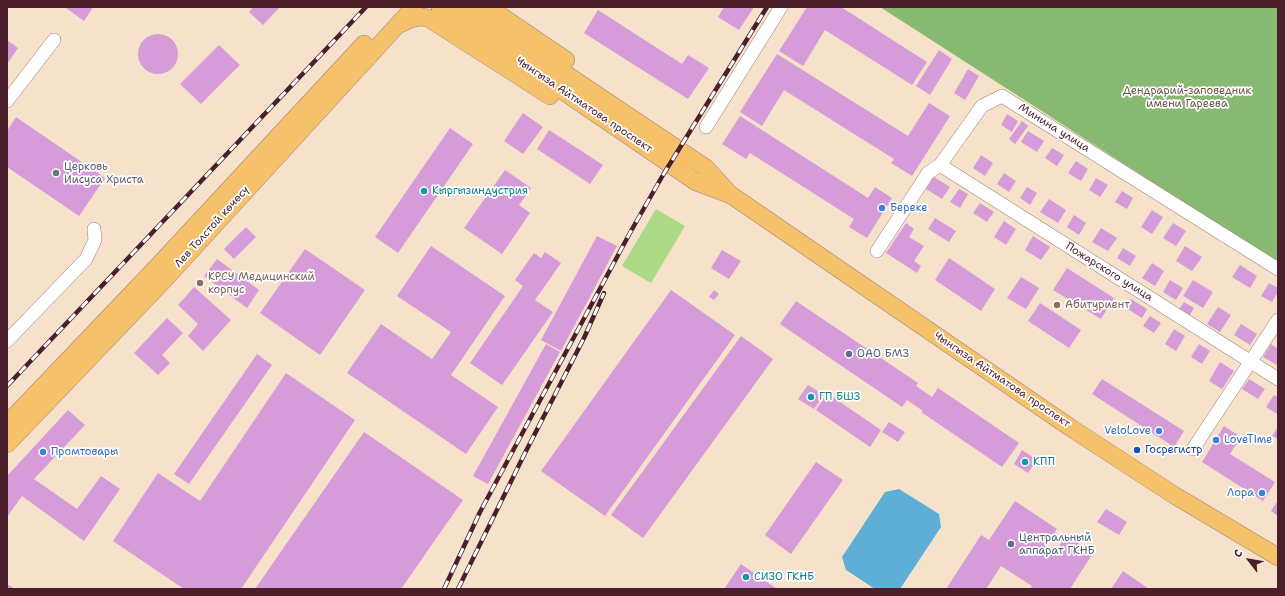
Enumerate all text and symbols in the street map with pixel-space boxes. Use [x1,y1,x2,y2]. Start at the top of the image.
street label: Чынгыза Айтматова проспект [513,54,655,156]
park label: Дендрарий-заповедник имени Гареева [1123,84,1251,110]
street label: Минина улица [1016,101,1092,155]
place label: Церковь Иисуса Христа [64,160,144,186]
marker: Церковь Иисуса Христа [51,168,61,178]
street label: Лев Толстой көчөсү [172,184,252,270]
place label: Кыргызиндустрия [432,184,528,198]
marker: Кыргызиндустрия [419,186,429,196]
place label: Береке [890,201,928,215]
marker: Береке [877,203,887,213]
street label: Пожарского улица [1063,240,1155,304]
place label: КРСУ Медицинский корпус [208,270,315,296]
marker: КРСУ Медицинский корпус [195,278,205,288]
place label: Абитуриент [1065,298,1130,312]
marker: Абитуриент [1052,300,1062,310]
street label: Чынгыза Айтматова проспект [931,329,1073,431]
place label: ОАО БМЗ [857,347,909,361]
marker: ОАО БМЗ [844,349,854,359]
place label: ГП БШЗ [819,390,860,404]
marker: ГП БШЗ [806,392,816,402]
place label: VeloLove [1104,424,1151,438]
marker: VeloLove [1154,426,1164,436]
place label: LoveTime [1224,433,1272,447]
marker: LoveTime [1211,435,1221,445]
place label: Госрегистр [1145,443,1202,457]
place label: Промтовары [51,445,118,459]
marker: Госрегистр [1132,445,1142,455]
marker: Промтовары [38,447,48,457]
place label: КПП [1033,455,1055,469]
marker: КПП [1020,457,1030,467]
place label: Лора [1227,486,1254,500]
marker: Лора [1257,488,1267,498]
place label: Центральный аппарат ГКНБ [1019,531,1095,557]
marker: Центральный аппарат ГКНБ [1006,539,1016,549]
north arrow [1229,540,1269,580]
text: С [1230,547,1246,560]
place label: СИЗО ГКНБ [754,570,814,584]
marker: СИЗО ГКНБ [741,572,751,582]

